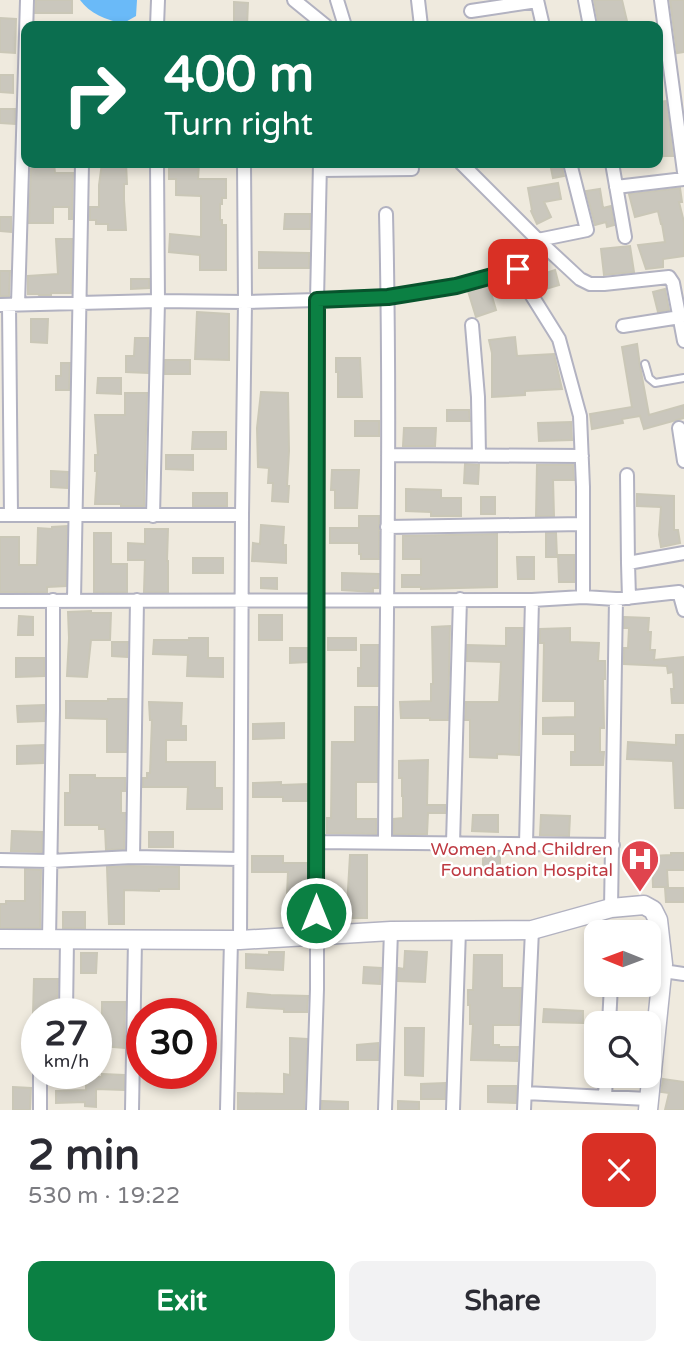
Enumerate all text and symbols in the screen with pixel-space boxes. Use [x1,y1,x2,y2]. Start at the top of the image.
text: 400 m [164,46,314,105]
icon: right [49,49,140,140]
text: Turn right [164,106,313,144]
pin [488,239,548,299]
icon: arrive [499,250,537,288]
place label: Women And Children Foundation Hospital [430,838,613,881]
hospital icon: Women And Children Foundation Hospital [619,838,661,893]
position arrow [279,876,353,950]
north arrow [584,920,662,998]
map controls [584,920,661,1088]
speed limit sign: 30 [126,998,217,1089]
button: search [584,1011,661,1088]
text: 27 [45,1013,88,1055]
text: km/h [44,1050,89,1072]
text: 2 min [28,1130,140,1181]
button: close [582,1133,656,1207]
text: 530 m · 19:22 [28,1182,180,1210]
button: Exit [28,1261,335,1341]
button: Share [349,1261,656,1341]

